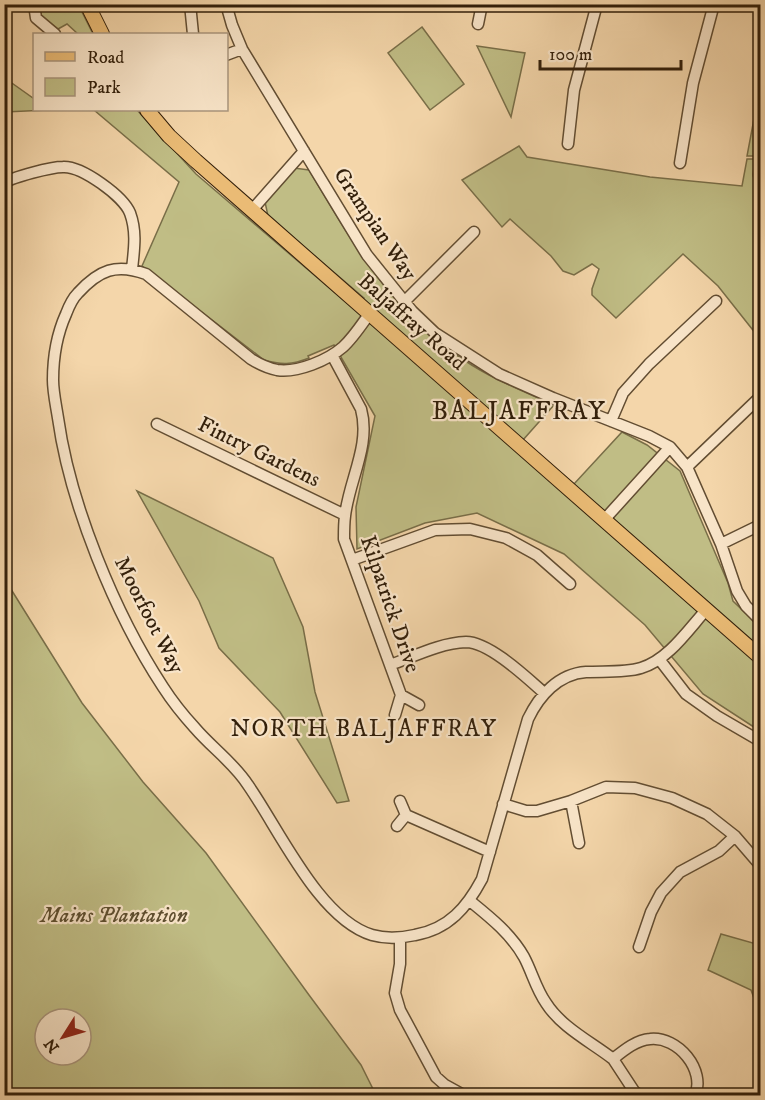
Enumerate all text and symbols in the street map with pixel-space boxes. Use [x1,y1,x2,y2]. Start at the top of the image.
legend [33,33,228,111]
scale bar [540,33,681,71]
text: 100 m [549,44,592,66]
text: Road [87,47,124,69]
text: Park [87,77,121,99]
street label: Grampian Way [327,162,423,286]
street label: Baljaffray Road [352,268,472,376]
district label: BALJAFFRAY [432,395,606,428]
street label: Fintry Gardens [193,411,325,493]
street label: Kilpatrick Drive [354,532,426,676]
street label: Moorfoot Way [108,552,190,679]
district label: NORTH BALJAFFRAY [231,714,497,744]
park label: Mains Plantation [38,902,188,929]
north arrow [33,1007,93,1067]
text: N [40,1034,64,1057]

